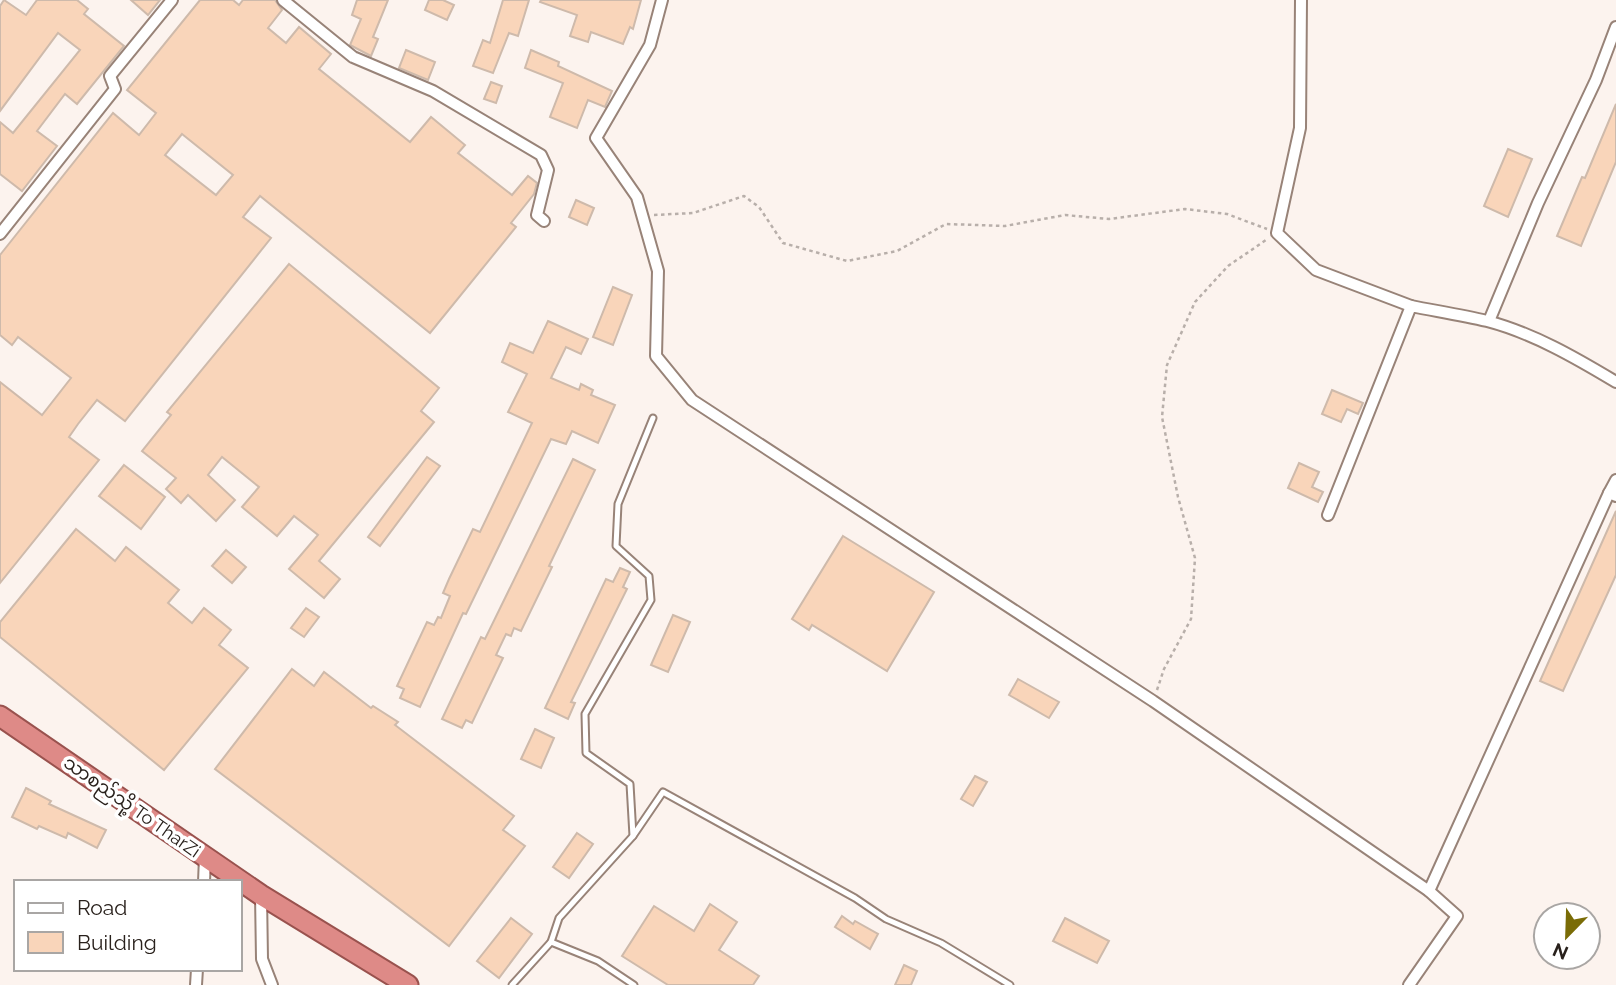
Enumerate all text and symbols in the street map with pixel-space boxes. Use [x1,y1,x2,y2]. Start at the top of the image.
street label: သာစည်သို့ To TharZi [57,749,206,866]
legend [14,880,242,971]
text: Road [77,895,127,920]
north arrow [1532,901,1602,971]
text: Building [77,930,157,955]
text: N [1549,939,1571,965]

